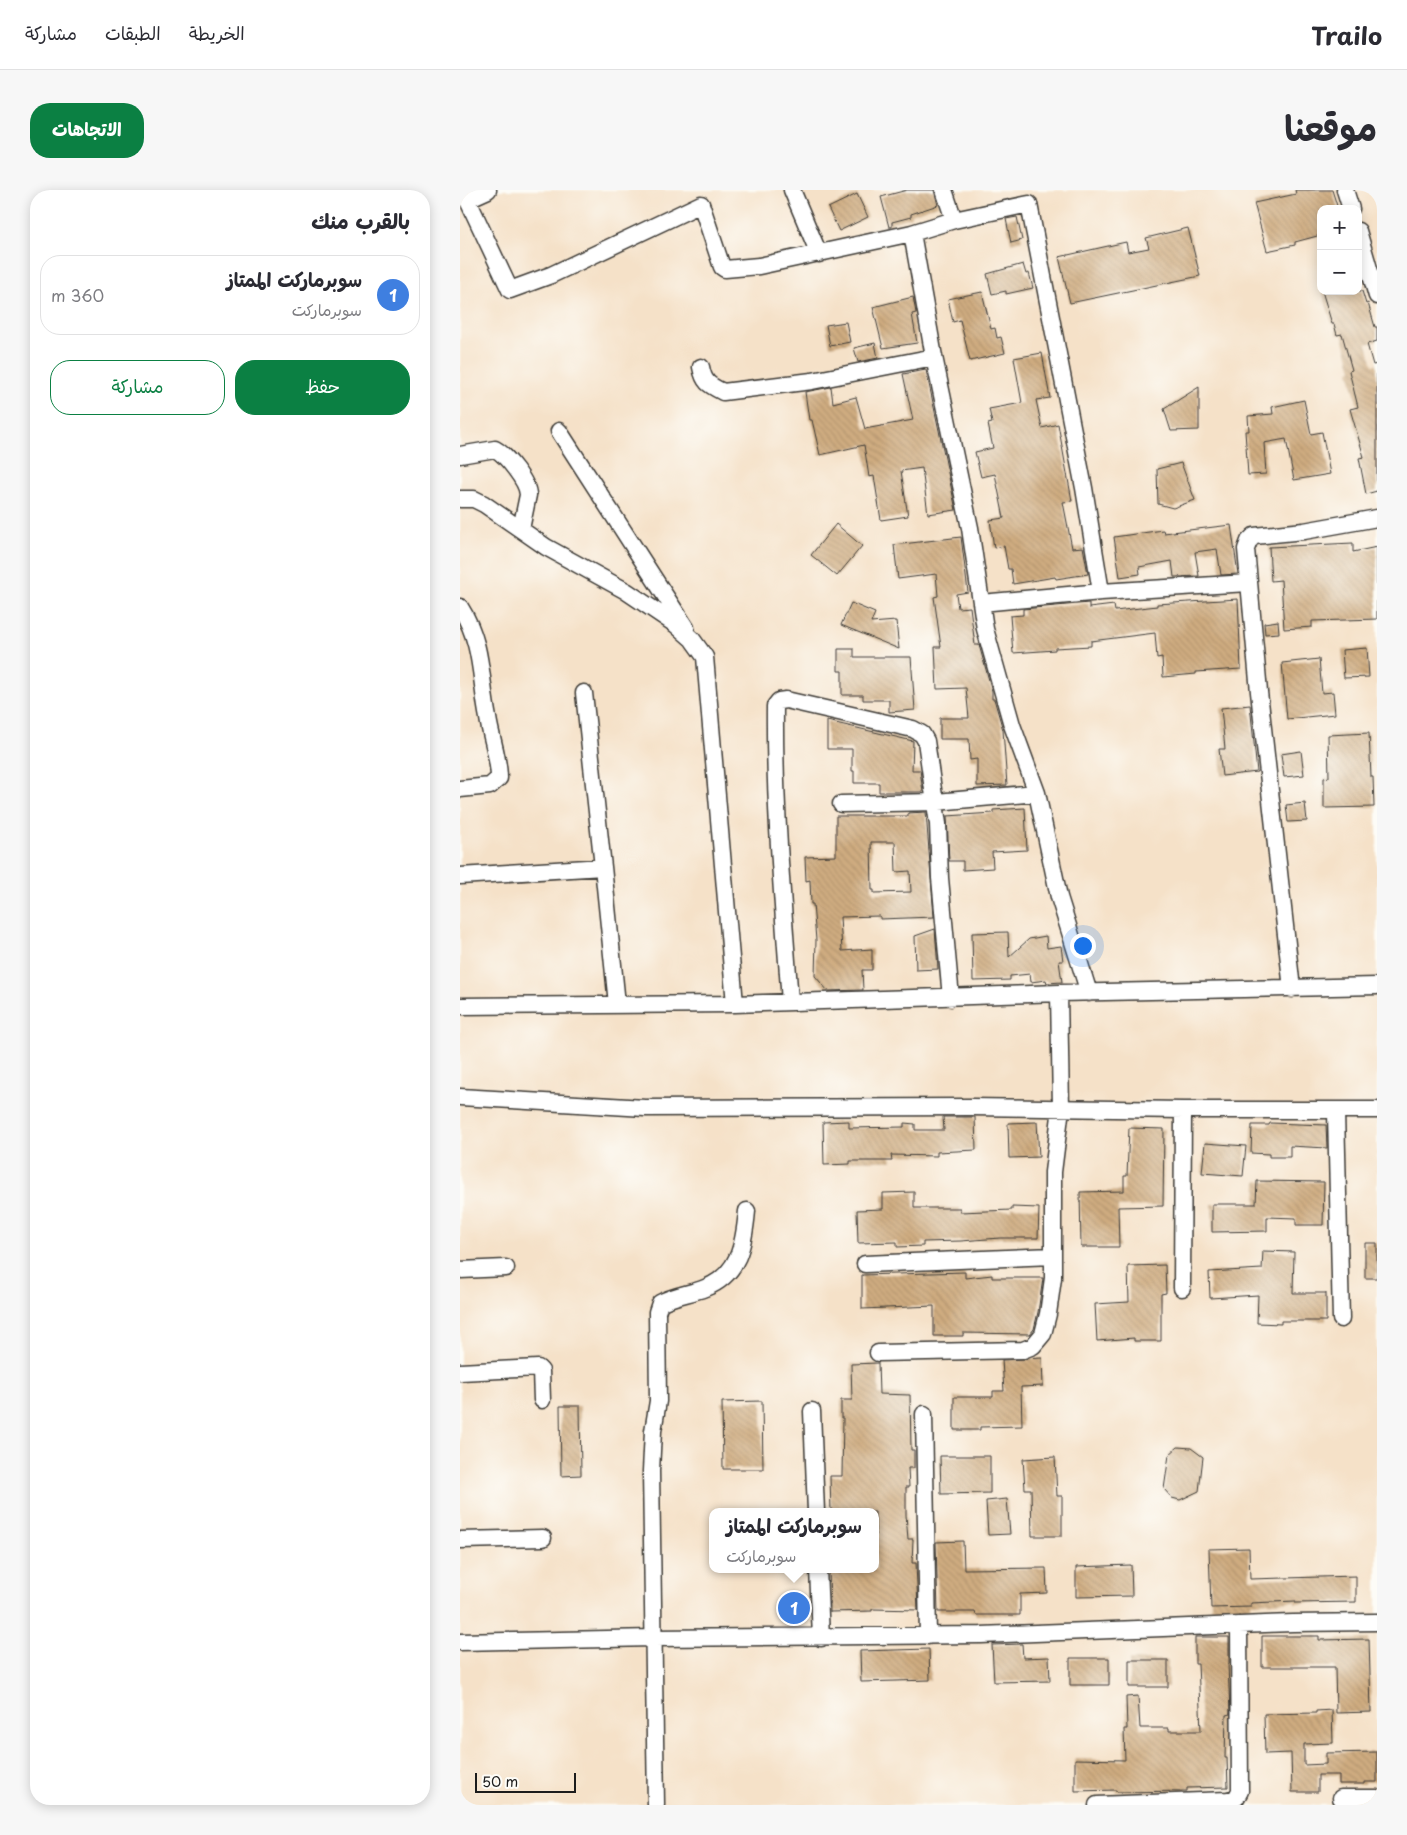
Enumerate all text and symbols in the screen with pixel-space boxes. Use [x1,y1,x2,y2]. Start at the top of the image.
text: Trailo [1311,17,1382,53]
text: مشاركة [25,19,77,46]
text: الطبقات [105,19,161,46]
text: الخريطة [189,19,245,46]
text: موقعنا [1284,100,1377,153]
button: الاتجاهات [30,103,144,158]
text: بالقرب منك [311,204,410,236]
map controls [1317,205,1362,295]
button: + [1317,205,1362,250]
button: − [1317,250,1362,295]
text: سوبرماركت الممتاز [226,265,362,293]
text: 360 m [51,283,104,307]
text: 1 [389,283,397,307]
text: سوبرماركت [292,297,362,321]
button: مشاركة [50,360,225,415]
button: حفظ [235,360,410,415]
your location [1070,933,1096,959]
popup [709,1508,879,1573]
text: سوبرماركت الممتاز [726,1511,862,1539]
text: سوبرماركت [726,1543,796,1567]
pin: 1 [778,1589,810,1627]
scale bar [475,1770,576,1793]
text: 50 m [482,1771,518,1792]

